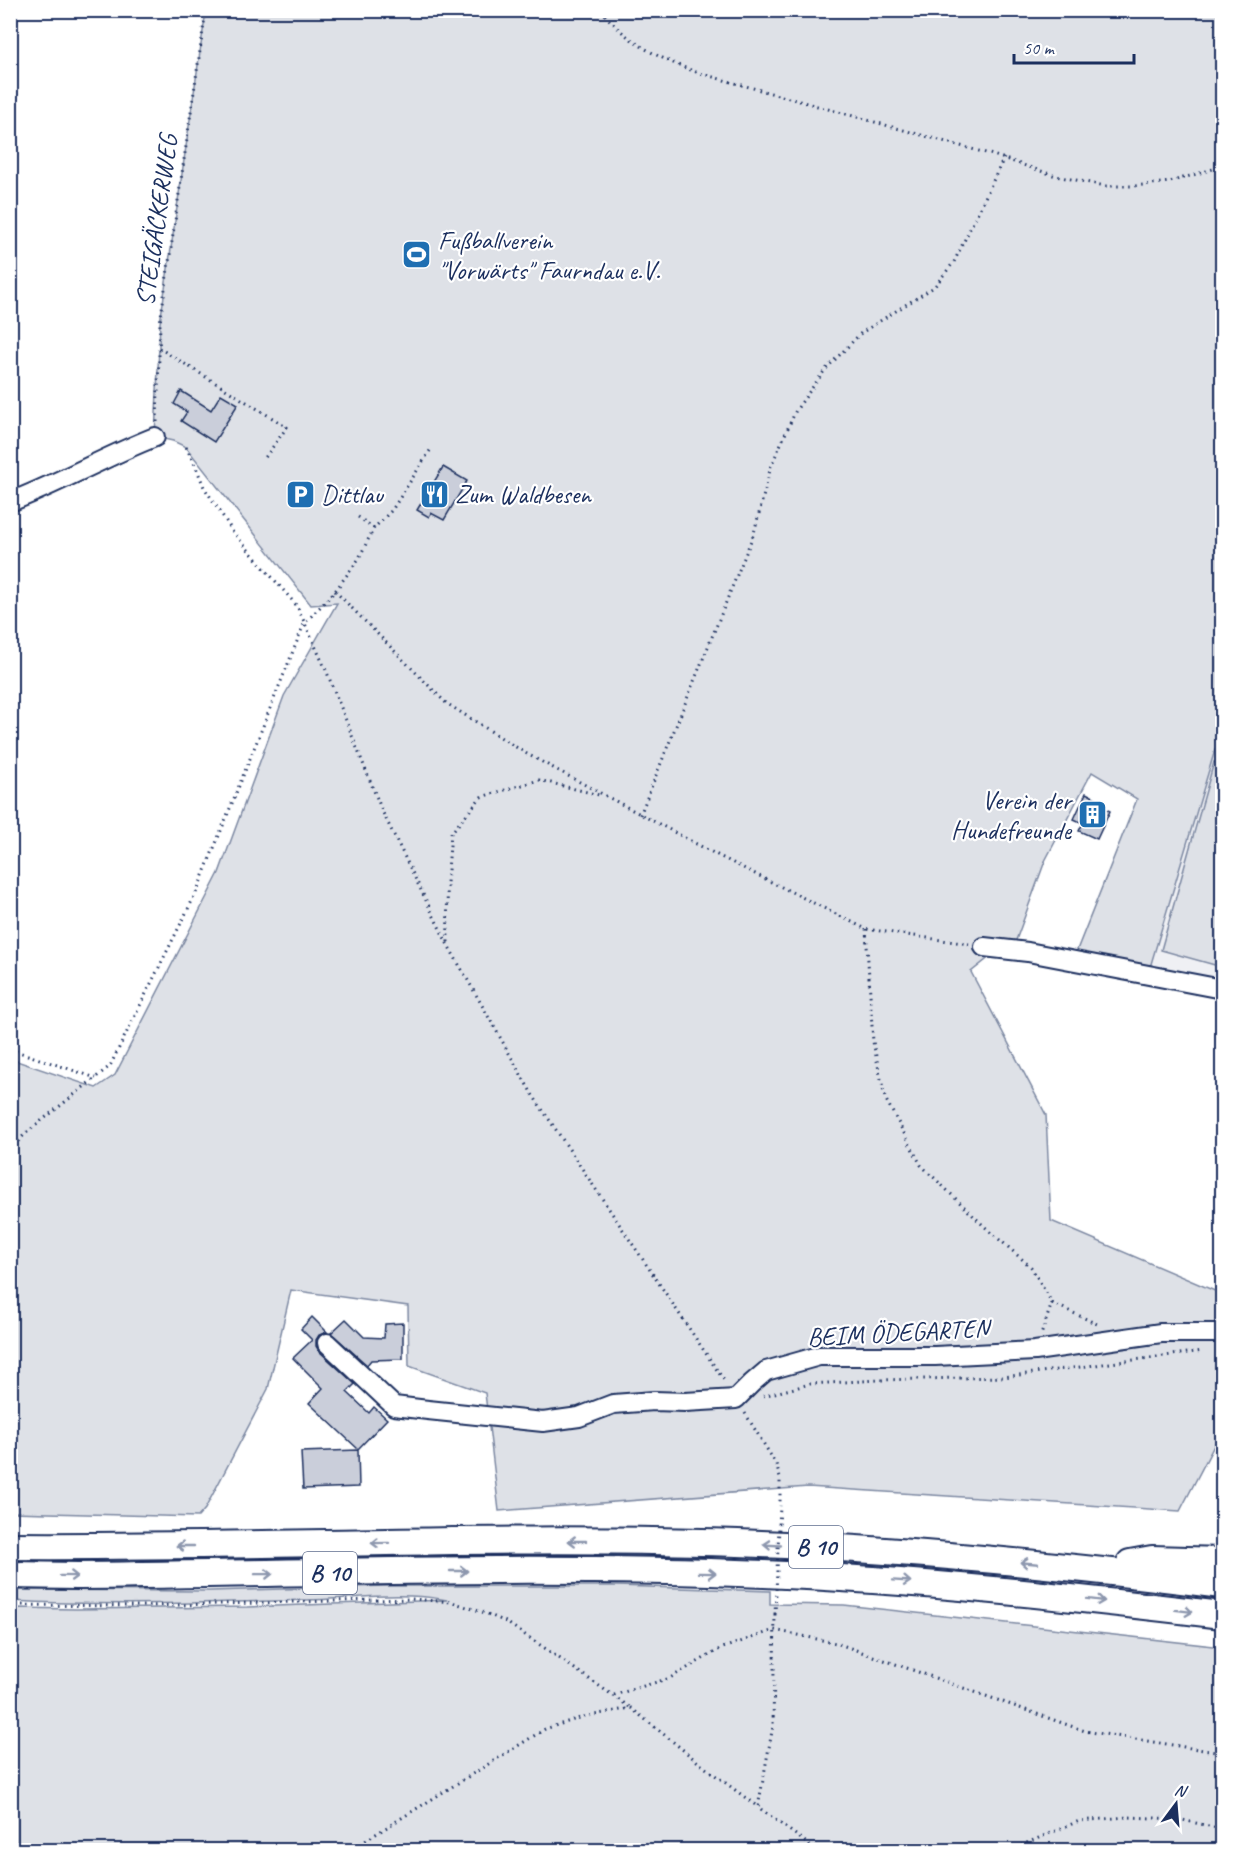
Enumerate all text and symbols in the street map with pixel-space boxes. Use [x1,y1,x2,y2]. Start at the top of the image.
scale bar [1014,27,1134,65]
text: 50 m [1023,37,1056,59]
street label: STEIGÄCKERWEG [128,129,185,308]
place label: Fußballverein "Vorwärts" Faurndau e.V. [438,224,661,287]
sports icon: Fußballverein "Vorwärts" Faurndau e.V. [401,239,433,271]
parking icon: Dittlau [284,478,316,510]
place label: Dittlau [321,478,384,511]
restaurant icon: Zum Waldbesen [418,478,450,510]
place label: Zum Waldbesen [455,478,592,511]
place label: Verein der Hundefreunde [951,784,1074,847]
building icon: Verein der Hundefreunde [1076,799,1108,831]
street label: BEIM ÖDEGARTEN [806,1311,994,1354]
road number: B 10 [789,1526,843,1568]
one-way arrow [567,1535,587,1547]
one-way arrow [371,1537,391,1549]
one-way arrow [762,1539,782,1550]
one-way arrow [176,1540,196,1551]
road number: B 10 [303,1552,357,1594]
one-way arrow [1020,1557,1040,1568]
one-way arrow [448,1565,468,1577]
one-way arrow [697,1567,717,1578]
one-way arrow [253,1568,273,1579]
one-way arrow [58,1570,78,1582]
one-way arrow [891,1576,911,1587]
one-way arrow [1086,1595,1105,1606]
one-way arrow [1174,1605,1194,1616]
north arrow [1146,1774,1206,1834]
text: N [1172,1780,1190,1802]

